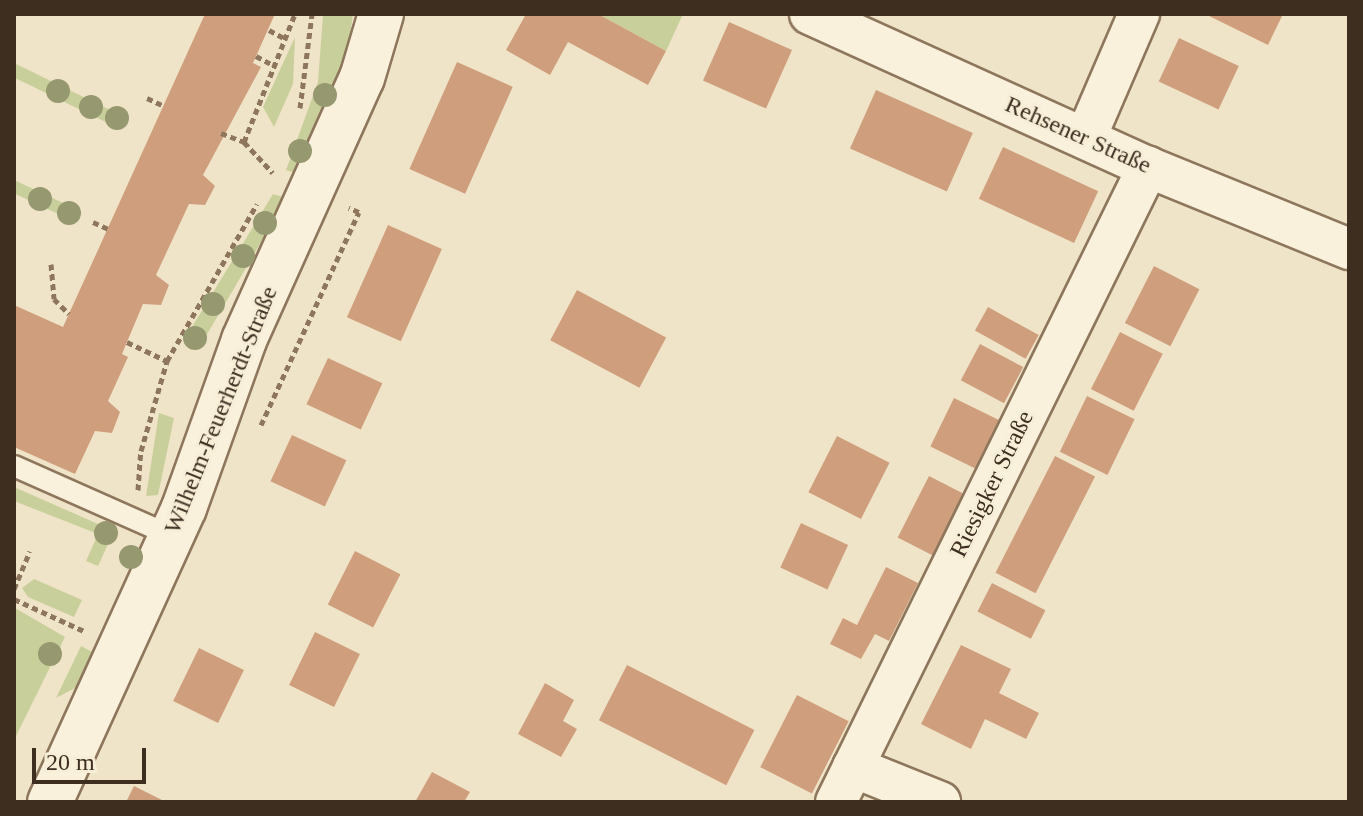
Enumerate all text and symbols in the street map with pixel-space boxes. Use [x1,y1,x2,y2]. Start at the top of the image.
street label: Rehsener Straße [1001,90,1155,180]
street label: Wilhelm-Feuerherdt-Straße [158,282,284,538]
street label: Riesigker Straße [944,406,1040,562]
scale bar [36,732,150,782]
text: 20 m [46,749,95,775]

